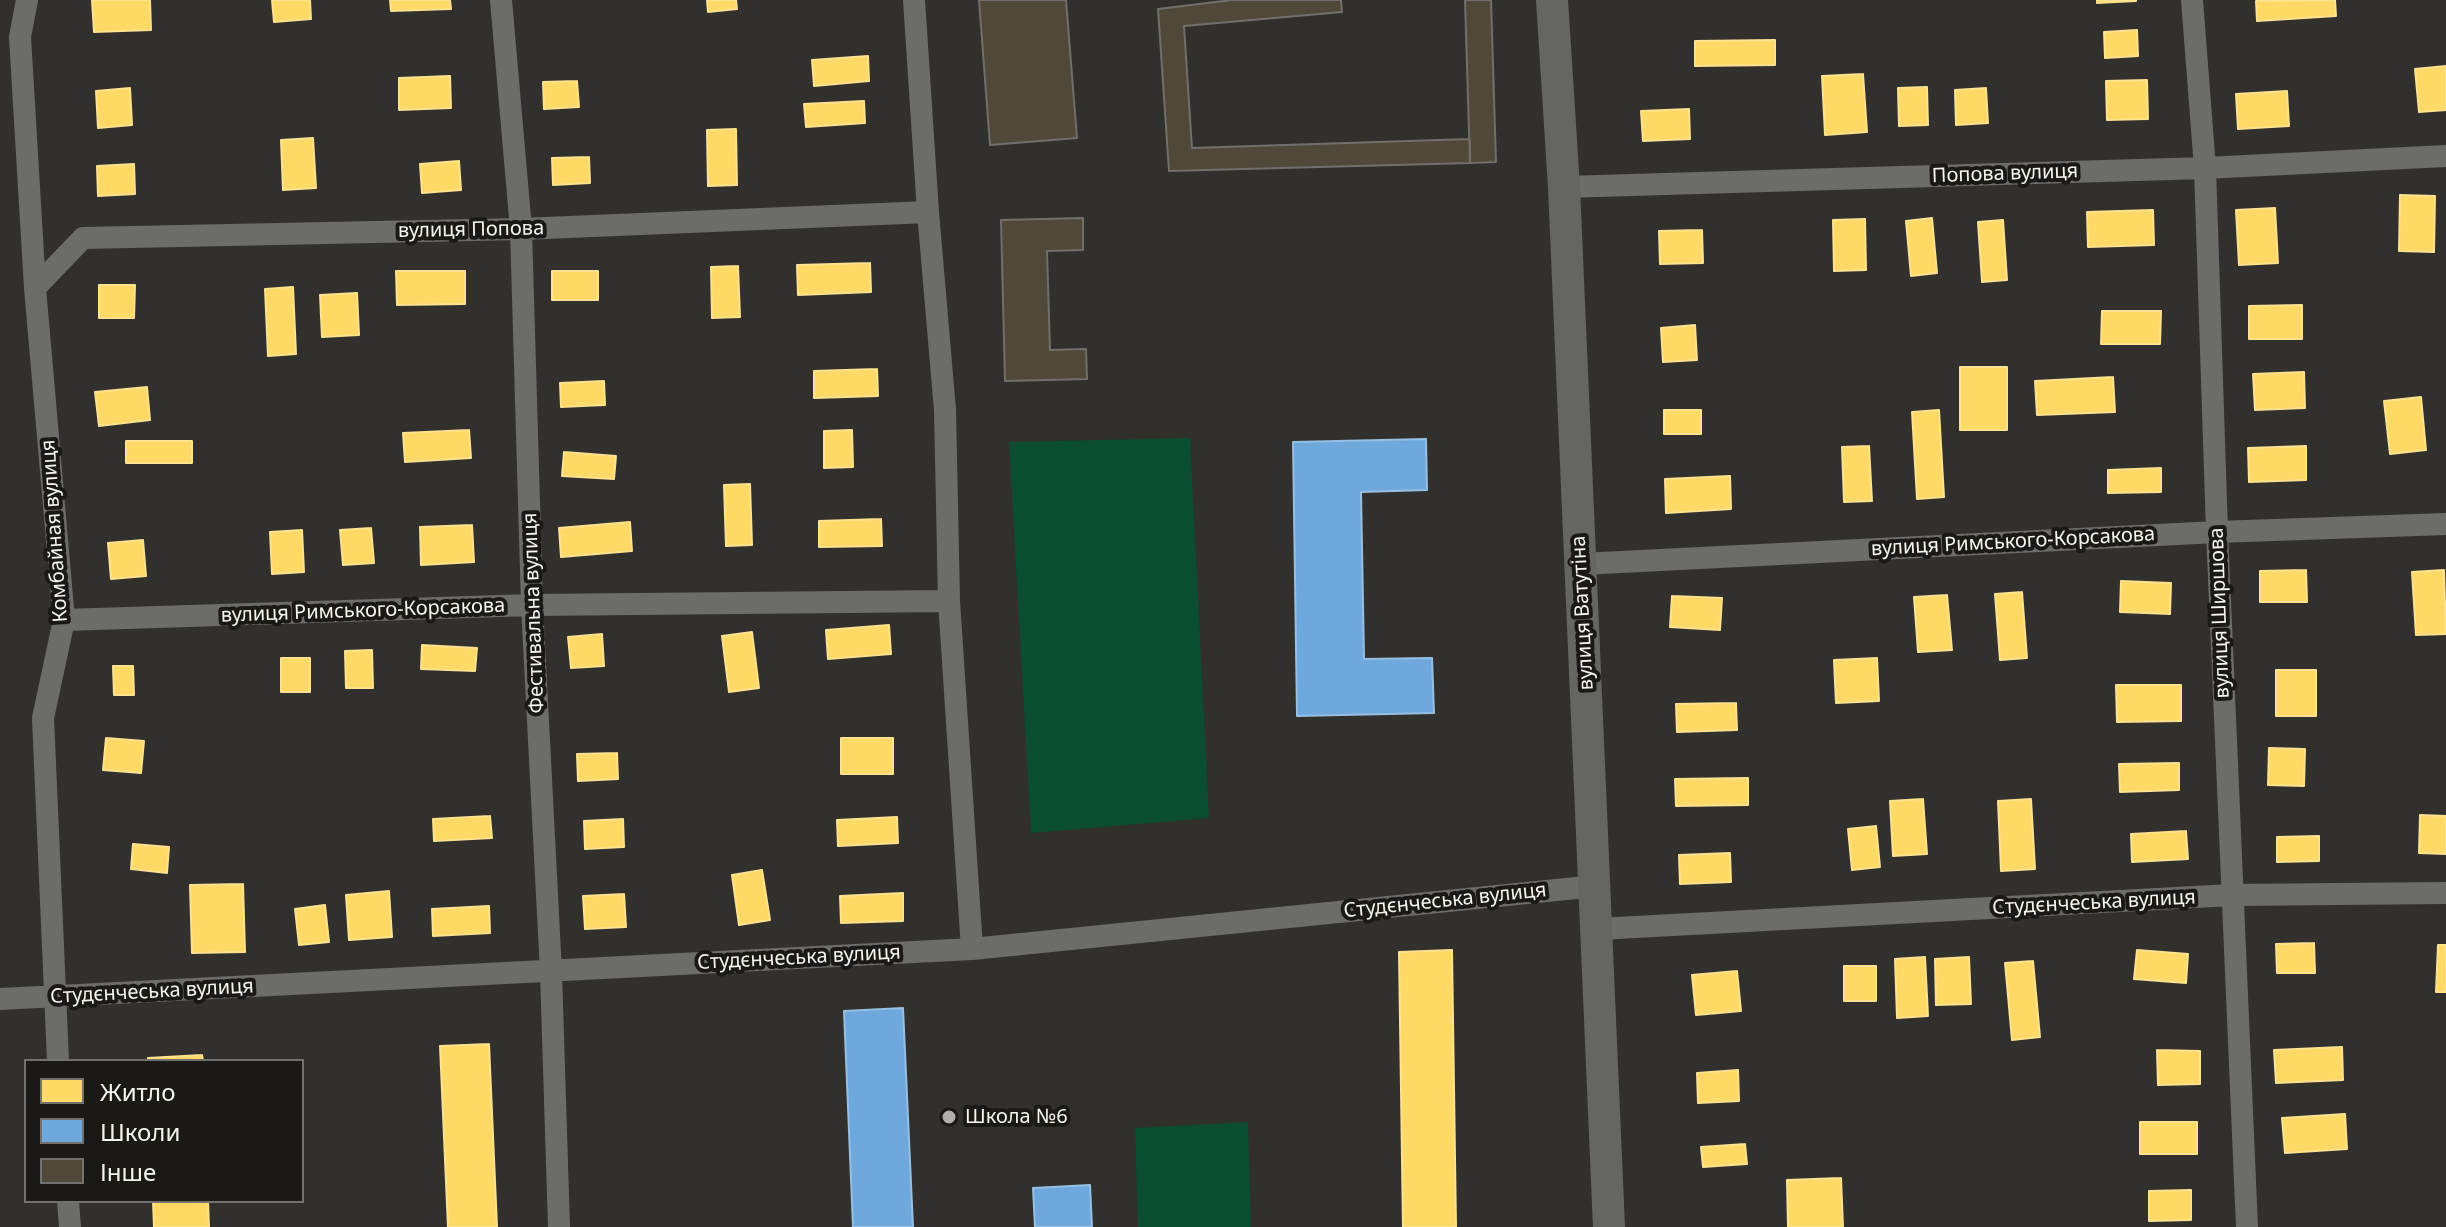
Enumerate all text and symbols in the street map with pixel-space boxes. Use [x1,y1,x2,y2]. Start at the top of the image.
street label: Попова вулиця [1931,159,2079,189]
street label: вулиця Попова [398,217,544,243]
street label: Комбайная вулиця [37,439,73,623]
street label: Фестивальна вулиця [519,512,549,714]
street label: вулиця Римського-Корсакова [1870,523,2156,561]
street label: вулиця Ширшова [2205,527,2235,699]
street label: вулиця Ватутіна [1567,535,1599,691]
street label: вулиця Римського-Корсакова [220,594,506,628]
street label: Студєнчеська вулиця [1342,878,1548,924]
street label: Студєнчеська вулиця [1992,886,2196,920]
street label: Студєнчеська вулиця [697,941,901,975]
street label: Студєнчеська вулиця [50,975,254,1009]
legend [24,1059,304,1203]
text: Житло [100,1075,175,1108]
place label: Школа №6 [965,1105,1068,1129]
marker: Школа №6 [940,1108,958,1126]
text: Школи [100,1115,180,1148]
text: Інше [100,1155,156,1188]

